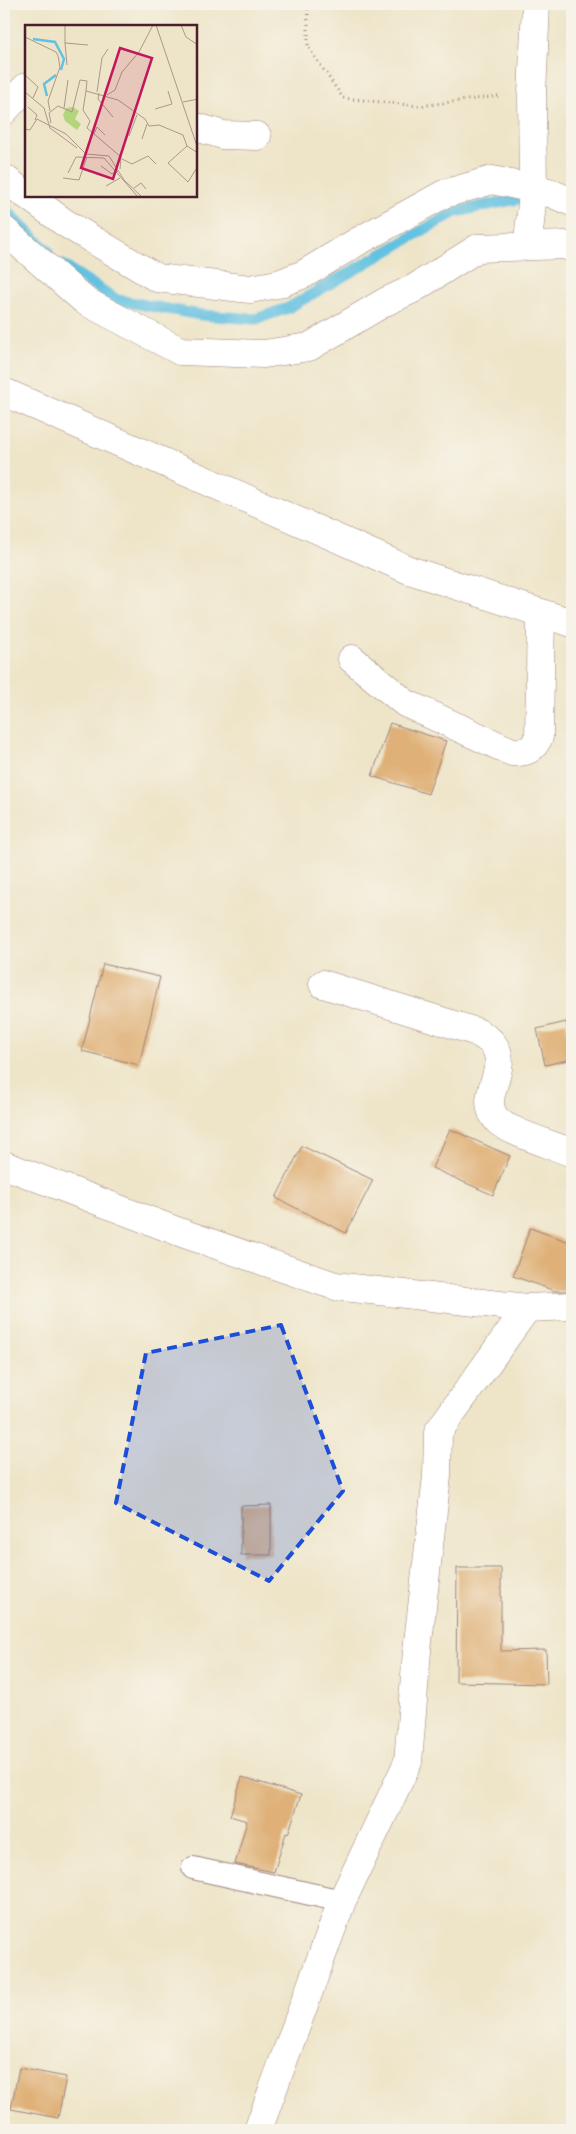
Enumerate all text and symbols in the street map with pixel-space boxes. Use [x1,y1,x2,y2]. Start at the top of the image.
inset map [25,25,198,198]

